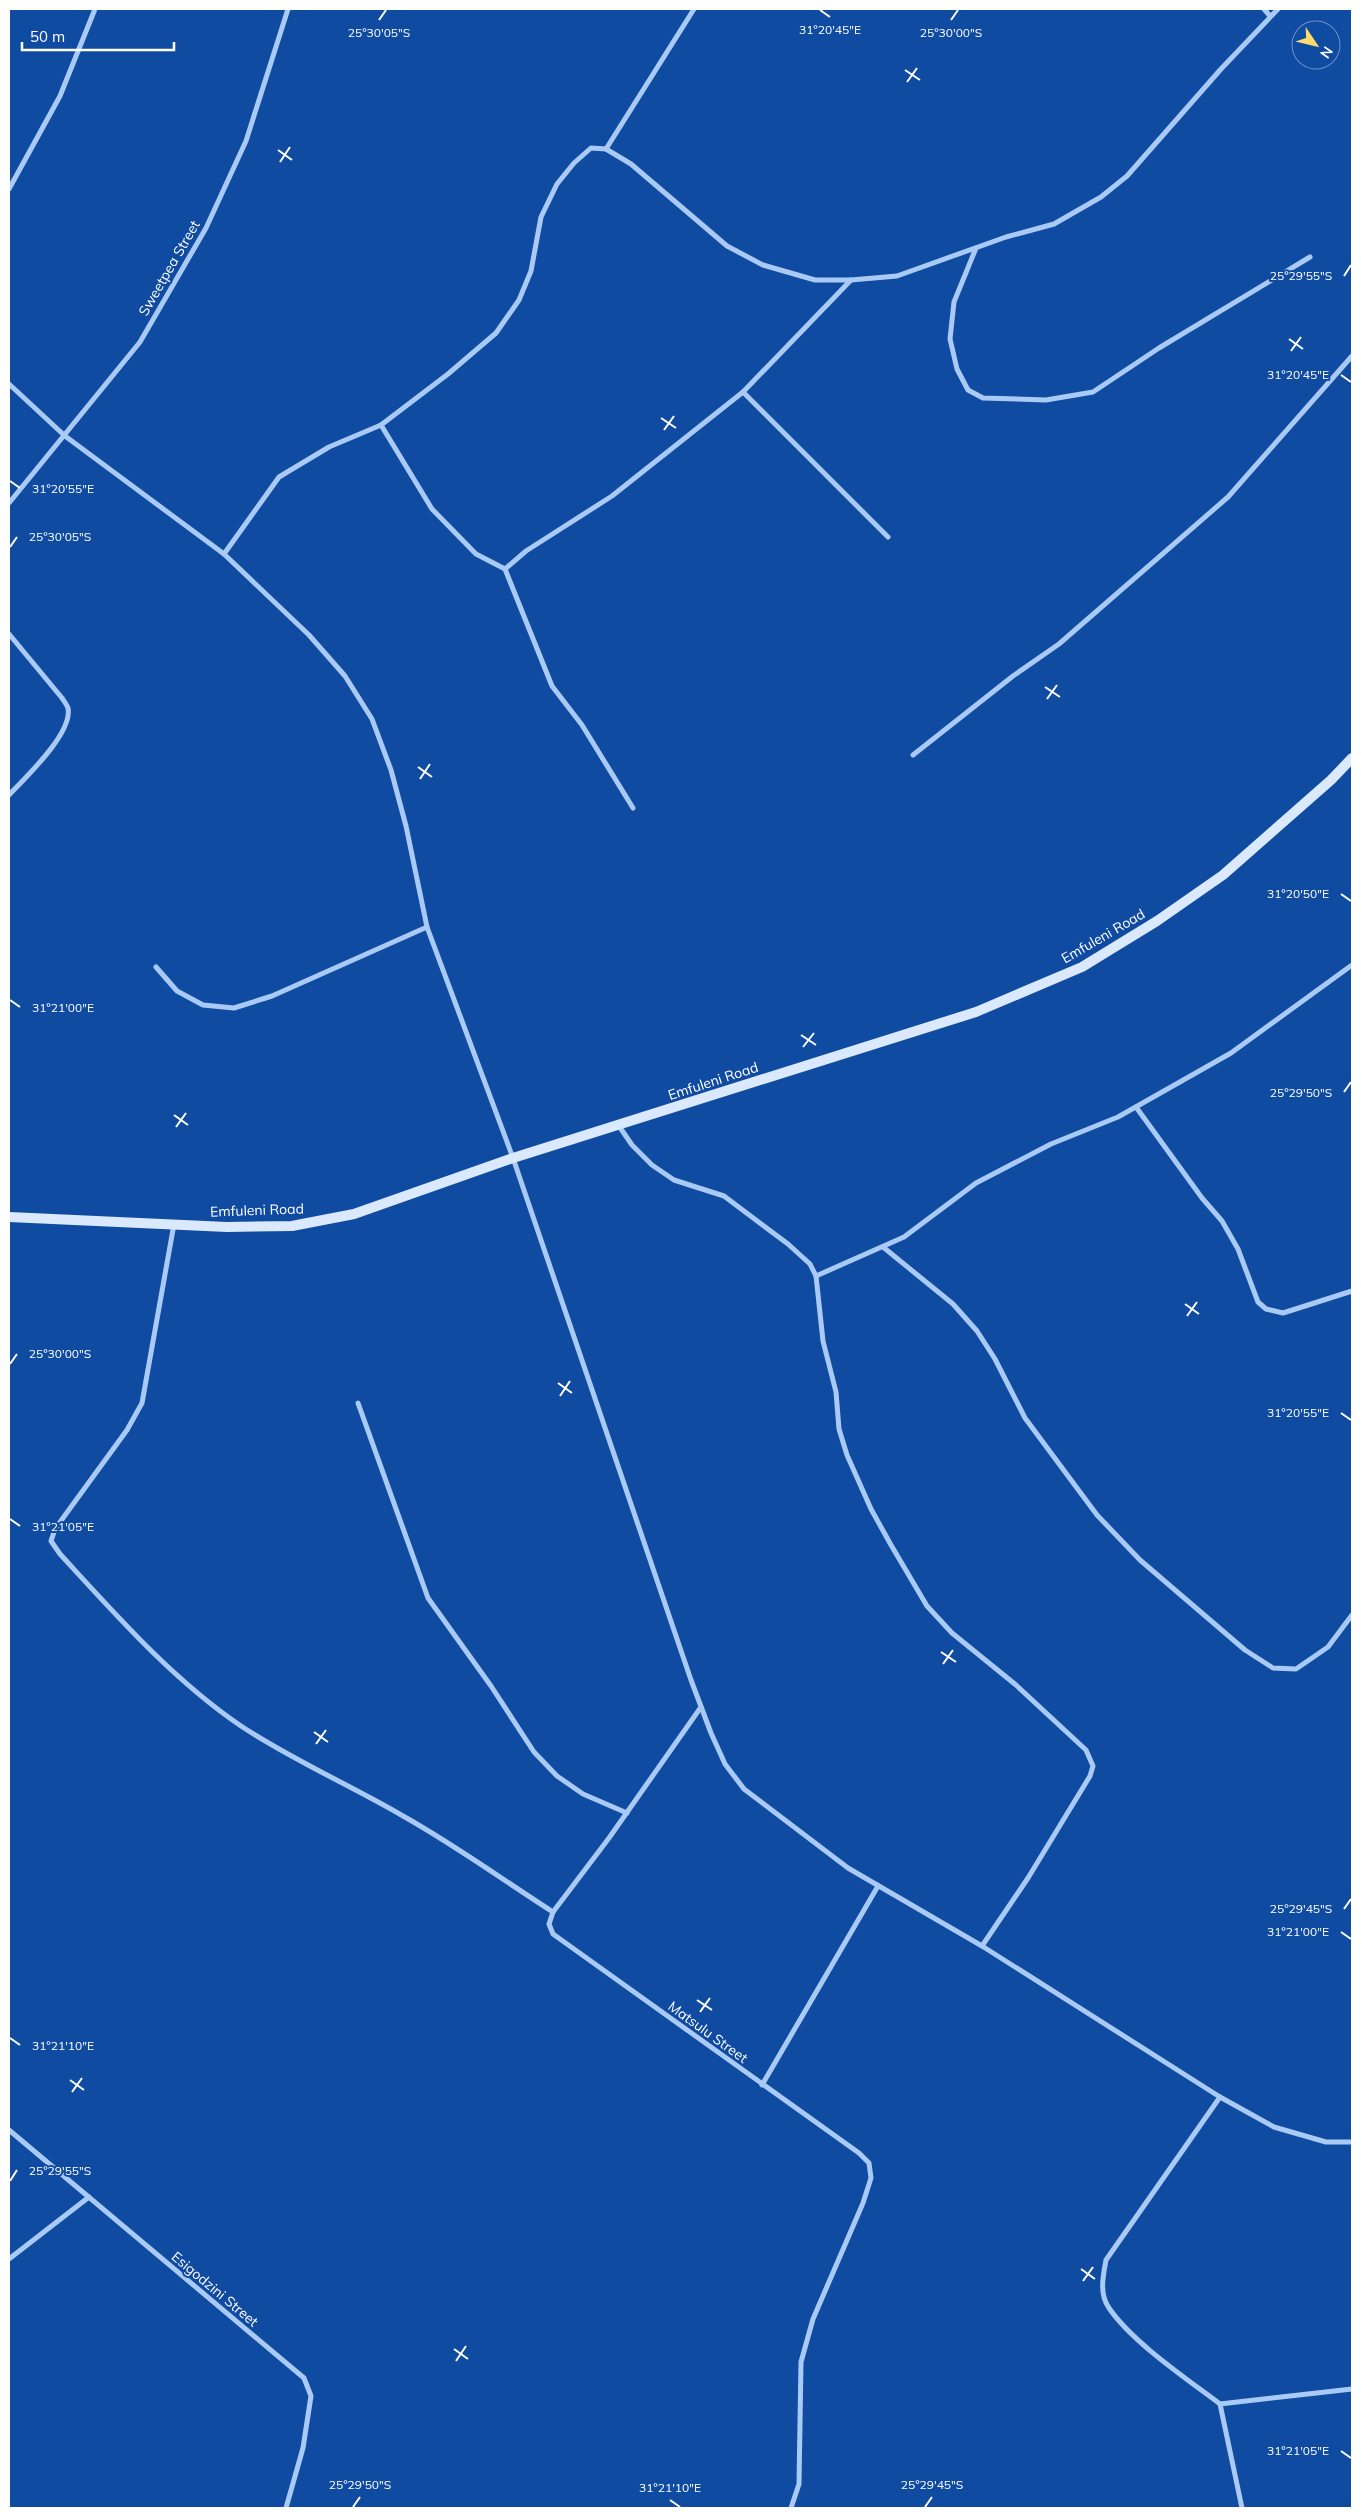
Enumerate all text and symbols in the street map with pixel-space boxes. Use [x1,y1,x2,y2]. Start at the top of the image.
scale bar [22,20,175,52]
north arrow [1291,20,1341,70]
text: 31°20'45"E [799,22,861,37]
text: 25°30'05"S [348,25,410,40]
text: 25°30'00"S [920,25,982,40]
text: 50 m [30,27,65,46]
text: N [1316,43,1337,62]
street label: Sweetpea Street [134,217,204,319]
text: 25°29'55"S [1270,268,1332,283]
text: 31°20'45"E [1267,367,1329,382]
text: 31°20'55"E [32,481,94,496]
text: 25°30'05"S [29,529,91,544]
text: 31°20'50"E [1267,886,1329,901]
street label: Emfuleni Road [1058,905,1148,967]
text: 31°21'00"E [32,1000,94,1015]
street label: Emfuleni Road [666,1058,760,1104]
text: 25°29'50"S [1270,1085,1332,1100]
street label: Emfuleni Road [210,1199,304,1221]
text: 25°30'00"S [29,1346,91,1361]
text: 31°20'55"E [1267,1405,1329,1420]
text: 31°21'05"E [32,1519,94,1534]
text: 25°29'45"S [1270,1901,1332,1916]
text: 31°21'00"E [1267,1924,1329,1939]
street label: Matsulu Street [665,1997,751,2067]
text: 31°21'10"E [32,2038,94,2053]
text: 25°29'55"S [29,2163,91,2178]
street label: Esigodzini Street [168,2247,262,2331]
text: 31°21'05"E [1267,2443,1329,2458]
text: 25°29'50"S [329,2477,391,2492]
text: 25°29'45"S [901,2477,963,2492]
text: 31°21'10"E [639,2480,701,2495]

